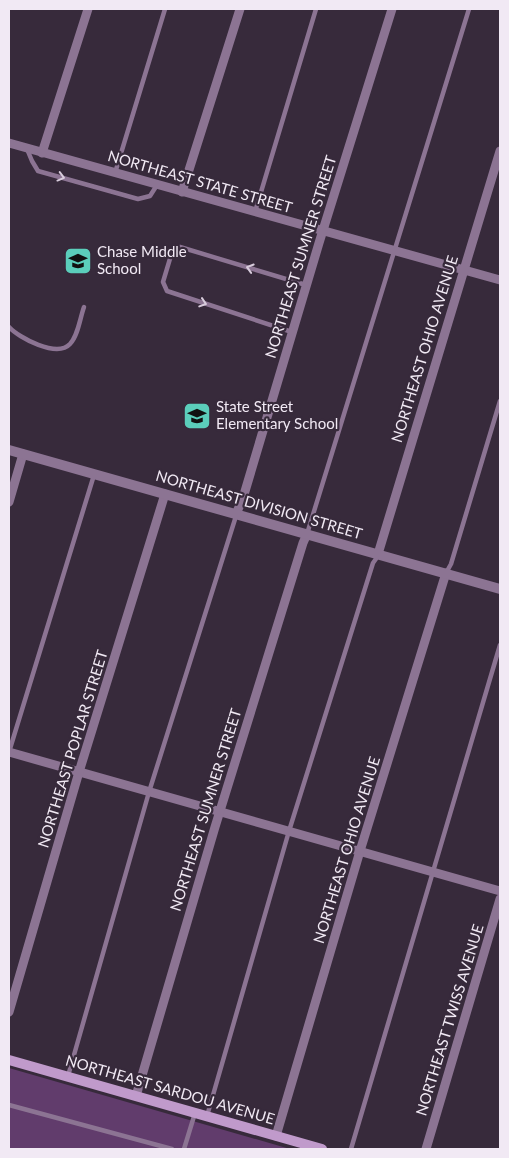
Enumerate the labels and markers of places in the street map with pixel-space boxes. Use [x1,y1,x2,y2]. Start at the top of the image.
place label: Chase Middle School [97,242,187,277]
school or university icon: Chase Middle School [63,246,93,276]
place label: State Street Elementary School [216,397,338,432]
school or university icon: State Street Elementary School [182,401,212,431]

